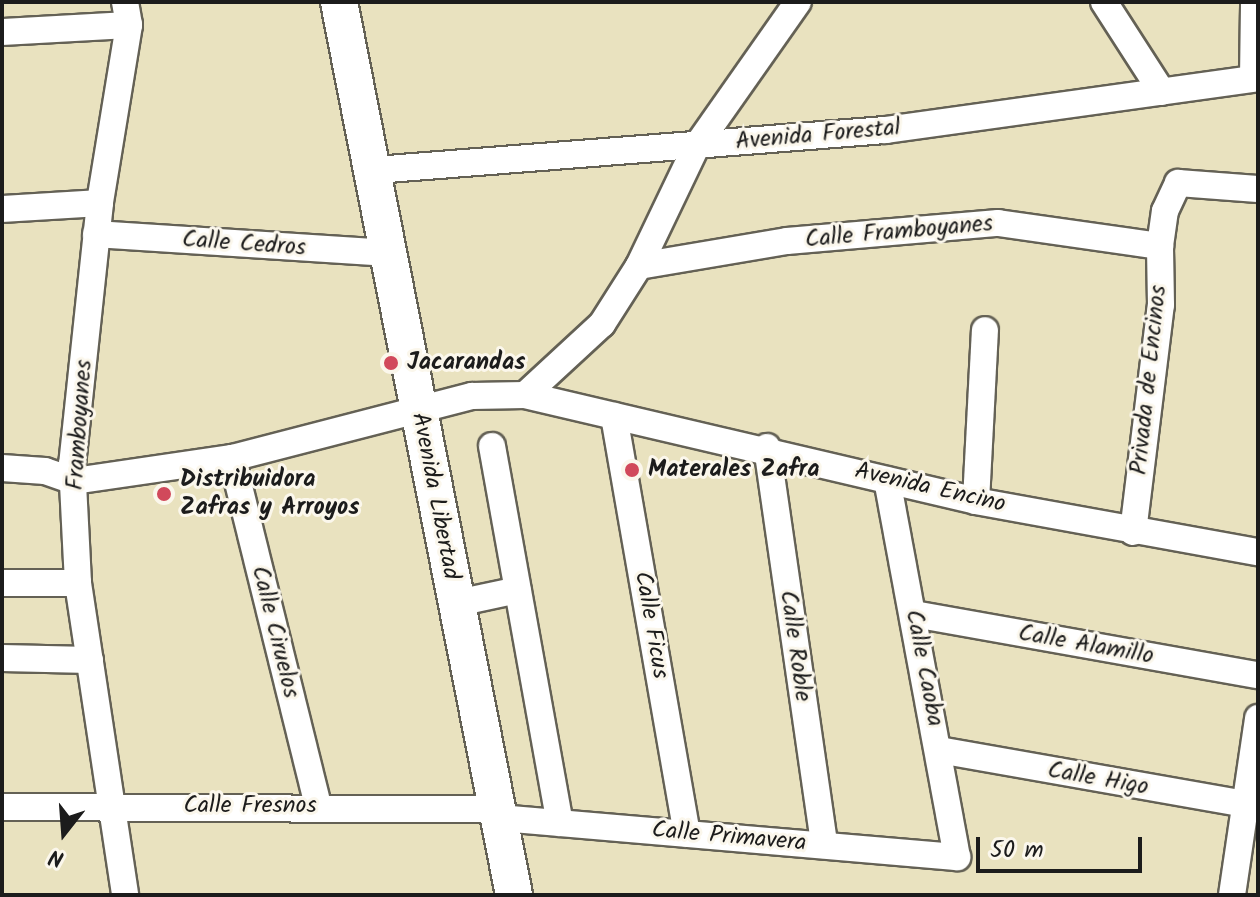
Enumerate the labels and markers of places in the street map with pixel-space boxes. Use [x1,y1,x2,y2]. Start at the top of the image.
place label: Jacarandas [407,349,525,377]
marker: Jacarandas [382,354,400,372]
place label: Materales Zafra [648,456,820,484]
marker: Materales Zafra [623,461,641,479]
place label: Distribuidora Zafras y Arroyos [180,466,359,522]
marker: Distribuidora Zafras y Arroyos [155,485,173,503]

